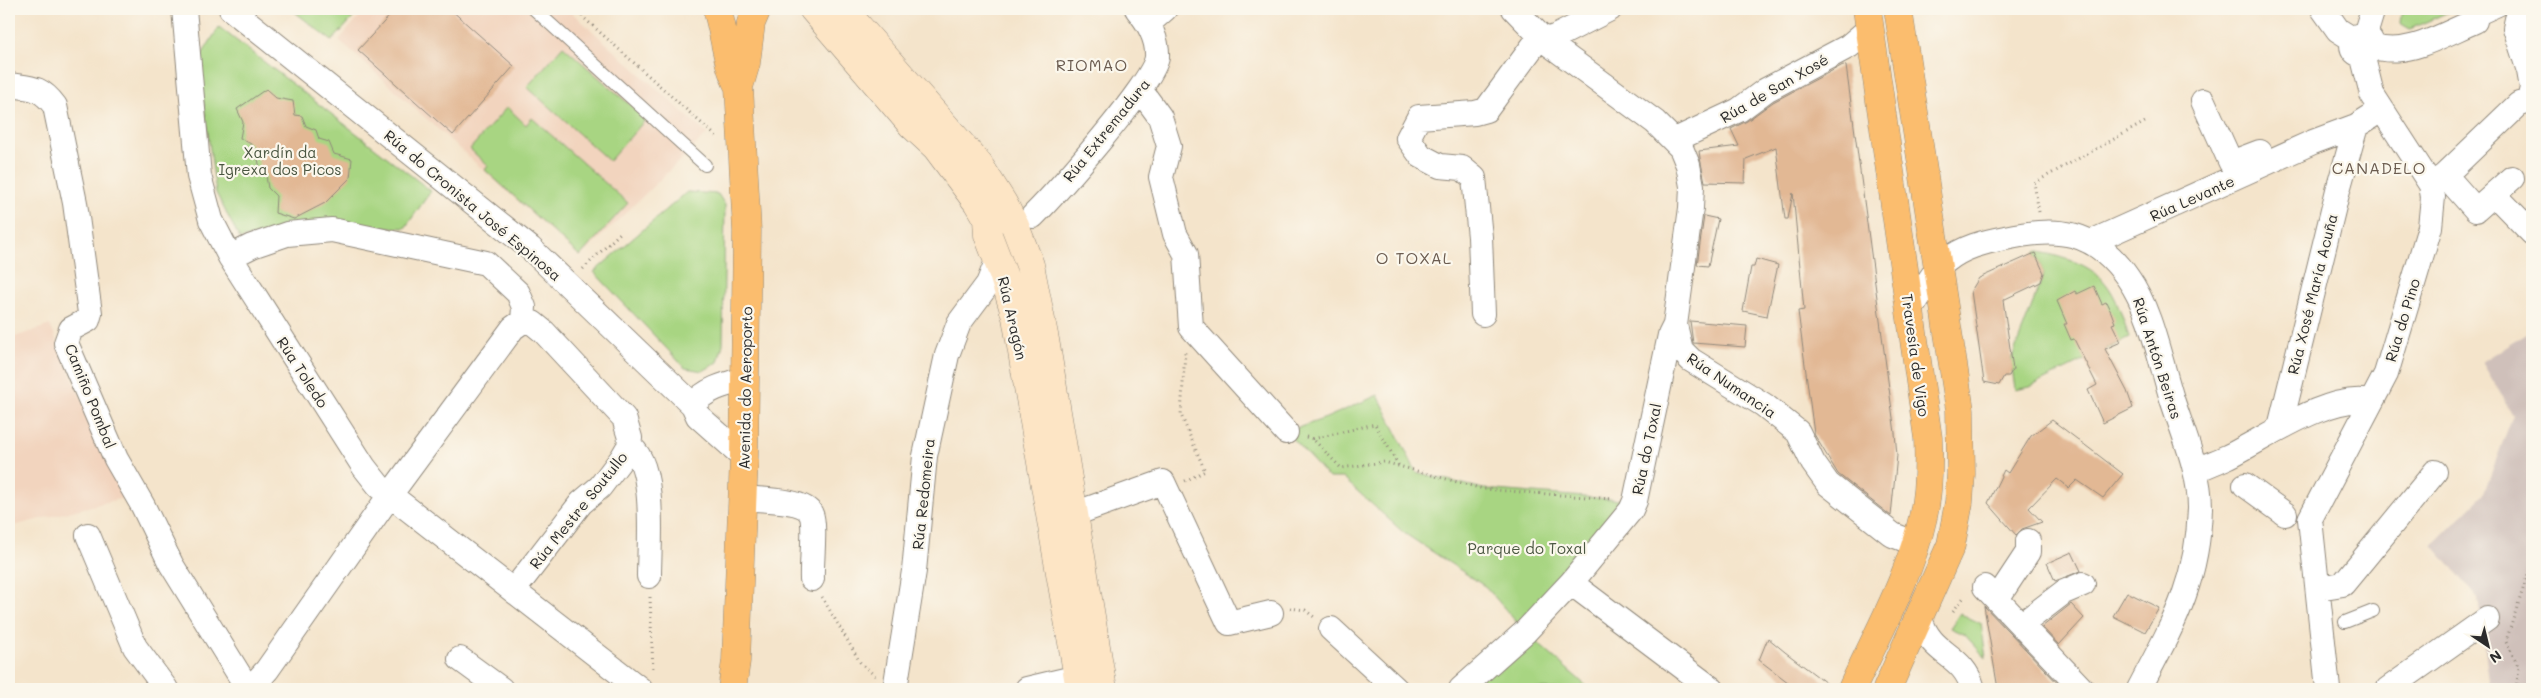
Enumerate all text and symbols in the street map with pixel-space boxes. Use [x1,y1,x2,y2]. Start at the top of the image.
street label: Rúa de San Xosé [1716,49,1832,127]
district label: RIOMAO [1056,54,1128,75]
street label: Rúa Extremadura [1058,74,1154,186]
street label: Rúa do Cronista José Espinosa [380,125,566,285]
park label: Xardín da Igrexa dos Picos [218,142,342,179]
district label: CANADELO [2332,157,2426,178]
street label: Rúa Levante [2147,170,2237,226]
street label: Rúa Xosé María Acuña [2282,212,2342,376]
district label: O TOXAL [1376,247,1452,268]
street label: Rúa Aragón [994,274,1032,362]
street label: Rúa do Pino [2380,276,2424,364]
street label: Travesía de Vigo [1897,292,1935,418]
street label: Rúa Antón Beiras [2129,295,2187,421]
street label: Avenida do Aeroporto [734,306,756,470]
street label: Rúa Toledo [273,333,333,411]
street label: Camiño Pombal [61,341,121,451]
street label: Rúa Numancia [1683,348,1781,422]
street label: Rúa do Toxal [1627,401,1665,497]
street label: Rúa Redomeira [907,437,939,551]
street label: Rúa Mestre Soutullo [524,447,632,573]
park label: Parque do Toxal [1467,538,1587,558]
north arrow [2464,620,2514,670]
text: N [2486,646,2506,668]

